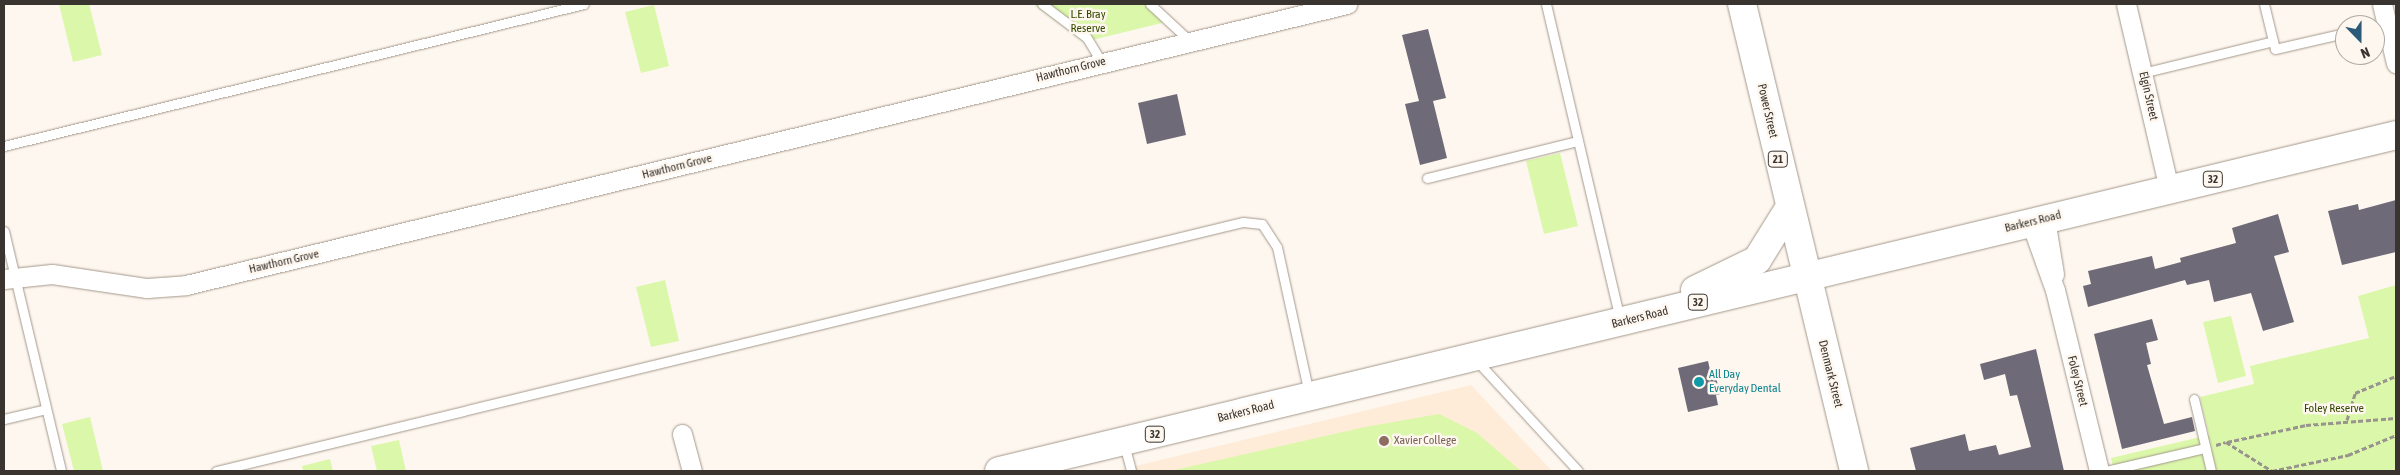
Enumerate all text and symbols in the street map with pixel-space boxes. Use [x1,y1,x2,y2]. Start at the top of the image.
park label: L.E. Bray Reserve [1070,8,1106,36]
north arrow [2335,15,2385,65]
text: N [2358,44,2372,62]
street label: Hawthorn Grove [1035,54,1107,86]
street label: Elgin Street [2135,70,2161,122]
street label: Power Street [1754,82,1780,140]
road number: 21 [1767,150,1789,168]
street label: Hawthorn Grove [641,151,713,183]
road number: 32 [2202,170,2224,188]
street label: Barkers Road [2003,208,2063,236]
street label: Hawthorn Grove [248,247,320,277]
road number: 32 [1687,294,1709,310]
street label: Barkers Road [1610,304,1670,332]
street label: Denmark Street [1815,339,1845,409]
street label: Foley Street [2064,354,2090,408]
place label: All Day Everyday Dental [1709,368,1781,396]
marker: All Day Everyday Dental [1693,376,1705,388]
street label: Barkers Road [1216,398,1276,426]
park label: Foley Reserve [2304,402,2364,416]
road number: 32 [1144,426,1166,442]
place label: Xavier College [1394,434,1456,448]
marker: Xavier College [1378,435,1390,447]

